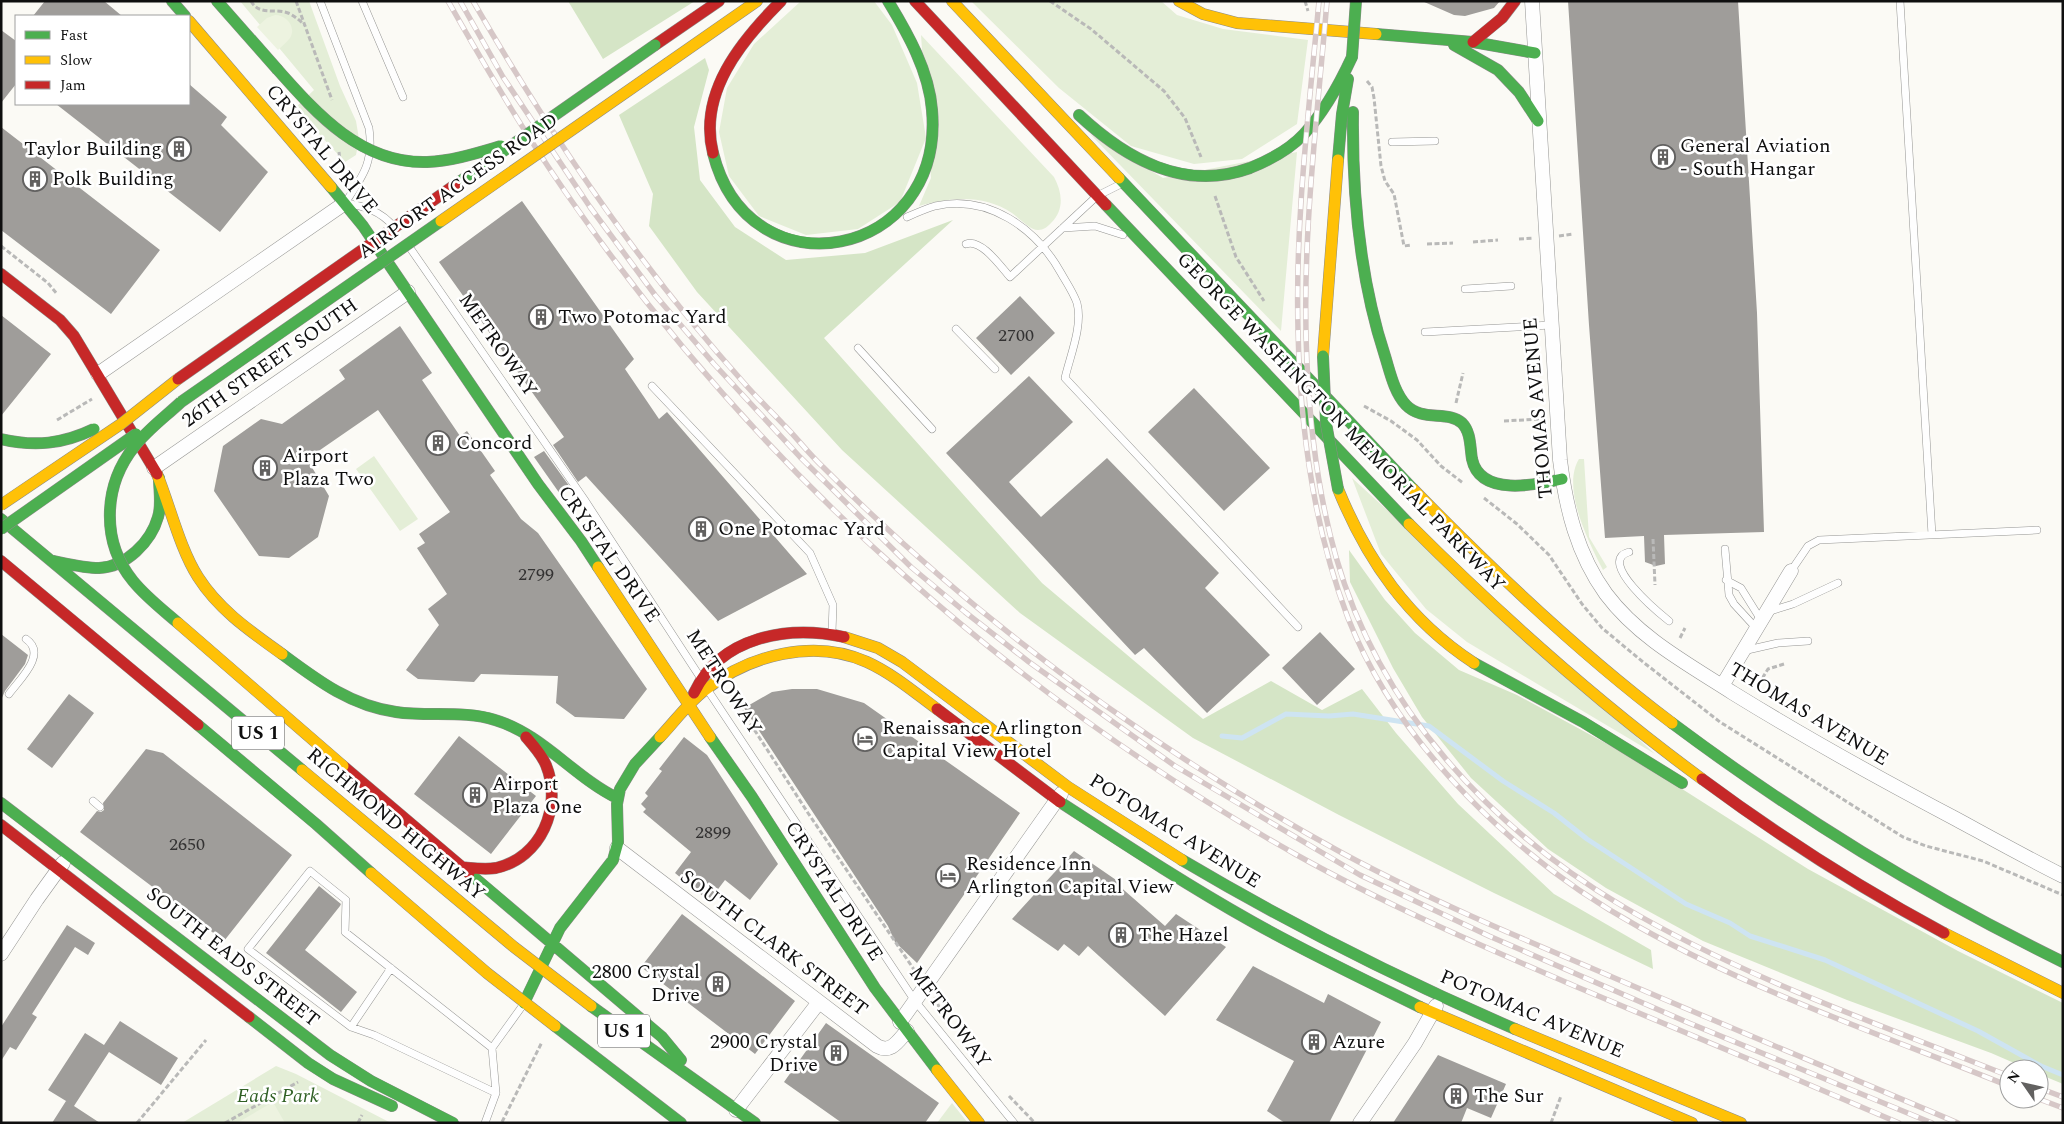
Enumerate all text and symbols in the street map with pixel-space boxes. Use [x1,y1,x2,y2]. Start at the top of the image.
legend [15,15,190,105]
text: Fast [60,24,88,47]
text: Slow [60,49,92,72]
text: Jam [60,74,86,97]
street label: CRYSTAL DRIVE [259,77,385,221]
street label: AIRPORT ACCESS ROAD [352,105,564,267]
place label: General Aviation - South Hangar [1680,131,1831,184]
place label: Taylor Building [24,134,162,164]
building icon: Taylor Building [166,136,192,162]
building icon: General Aviation - South Hangar [1650,144,1676,170]
place label: Polk Building [52,164,174,194]
building icon: Polk Building [22,166,48,192]
street label: GEORGE WASHINGTON MEMORIAL PARKWAY [1170,245,1512,599]
street label: METROWAY [451,287,545,403]
street label: 26TH STREET SOUTH [176,291,364,435]
place label: Two Potomac Yard [558,302,727,332]
building icon: Two Potomac Yard [528,304,554,330]
street label: THOMAS AVENUE [1515,316,1561,500]
house number: 2700 [998,322,1034,349]
place label: Concord [456,428,532,458]
building icon: Concord [425,430,451,456]
place label: Airport Plaza Two [282,441,374,494]
building icon: Airport Plaza Two [252,455,278,481]
street label: CRYSTAL DRIVE [550,479,668,629]
place label: One Potomac Yard [718,514,885,544]
building icon: One Potomac Yard [688,516,714,542]
house number: 2799 [518,561,554,588]
street label: METROWAY [678,623,770,741]
street label: THOMAS AVENUE [1723,654,1895,774]
place label: Renaissance Arlington Capital View Hotel [882,713,1082,766]
road number: US 1 [232,716,284,750]
hotel icon: Renaissance Arlington Capital View Hotel [852,726,878,752]
street label: RICHMOND HIGHWAY [300,740,492,908]
street label: POTOMAC AVENUE [1083,766,1267,896]
place label: Airport Plaza One [492,769,582,822]
building icon: Airport Plaza One [462,782,488,808]
street label: CRYSTAL DRIVE [777,815,891,967]
house number: 2899 [695,819,731,846]
house number: 2650 [169,831,205,858]
place label: Residence Inn Arlington Capital View [966,849,1174,902]
street label: SOUTH CLARK STREET [674,862,874,1024]
hotel icon: Residence Inn Arlington Capital View [935,863,961,889]
street label: SOUTH EADS STREET [140,879,326,1035]
place label: The Hazel [1138,920,1229,950]
building icon: The Hazel [1108,922,1134,948]
place label: 2800 Crystal Drive [592,957,700,1010]
street label: METROWAY [902,960,998,1074]
street label: POTOMAC AVENUE [1435,962,1629,1066]
building icon: 2800 Crystal Drive [705,971,731,997]
road number: US 1 [598,1014,650,1048]
place label: 2900 Crystal Drive [710,1027,818,1080]
place label: Azure [1332,1027,1385,1057]
building icon: Azure [1301,1029,1327,1055]
building icon: 2900 Crystal Drive [823,1040,849,1066]
north arrow [1999,1059,2049,1109]
text: N [2002,1066,2026,1088]
park label: Eads Park [237,1081,320,1111]
place label: The Sur [1474,1081,1544,1111]
building icon: The Sur [1443,1083,1469,1109]

